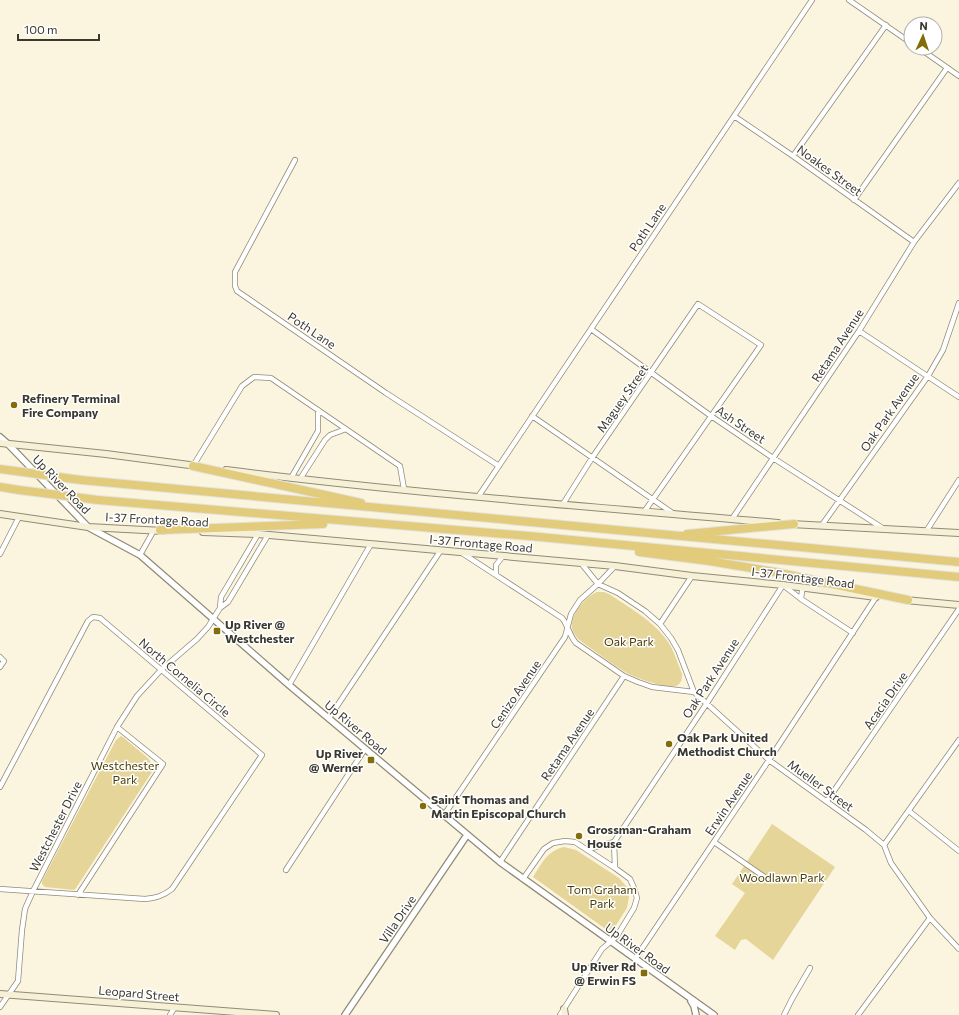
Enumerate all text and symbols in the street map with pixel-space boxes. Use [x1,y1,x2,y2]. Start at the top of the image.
scale bar [18,16,99,42]
north arrow [903,16,943,56]
text: N [919,19,928,32]
text: 100 m [24,22,58,36]
street label: Noakes Street [795,142,865,198]
street label: Poth Lane [626,200,668,254]
street label: Retama Avenue [808,306,866,384]
street label: Poth Lane [285,309,339,351]
street label: Maguey Street [593,361,651,435]
street label: Oak Park Avenue [857,370,921,454]
place label: Refinery Terminal Fire Company [22,391,120,419]
marker: Refinery Terminal Fire Company [9,400,19,410]
street label: Ash Street [714,402,769,446]
street label: Up River Road [30,452,94,516]
street label: I-37 Frontage Road [105,509,209,529]
street label: I-37 Frontage Road [429,532,533,554]
street label: I-37 Frontage Road [751,564,855,590]
place label: Up River @ Westchester [225,617,295,645]
marker: Up River @ Westchester [212,626,222,636]
park label: Oak Park [604,634,654,648]
street label: North Cornelia Circle [137,635,233,719]
street label: Oak Park Avenue [679,635,741,721]
street label: Cenizo Avenue [487,657,543,731]
street label: Acacia Drive [860,669,910,731]
street label: Up River Road [322,697,390,757]
street label: Retama Avenue [538,705,596,783]
place label: Oak Park United Methodist Church [677,730,777,758]
marker: Oak Park United Methodist Church [664,739,674,749]
place label: Up River @ Werner [309,746,363,774]
marker: Up River @ Werner [366,755,376,765]
street label: Mueller Street [785,756,857,814]
park label: Westchester Park [91,758,159,786]
street label: Erwin Avenue [702,768,754,838]
street label: Westchester Drive [26,778,84,874]
place label: Saint Thomas and Martin Episcopal Church [431,792,566,820]
marker: Saint Thomas and Martin Episcopal Church [418,801,428,811]
place label: Grossman-Graham House [587,822,691,850]
marker: Grossman-Graham House [574,831,584,841]
park label: Woodlawn Park [739,870,825,884]
park label: Tom Graham Park [567,882,637,910]
street label: Villa Drive [376,892,418,946]
street label: Up River Road [603,920,673,976]
place label: Up River Rd @ Erwin FS [572,959,636,987]
marker: Up River Rd @ Erwin FS [639,968,649,978]
street label: Leopard Street [98,982,180,1004]

